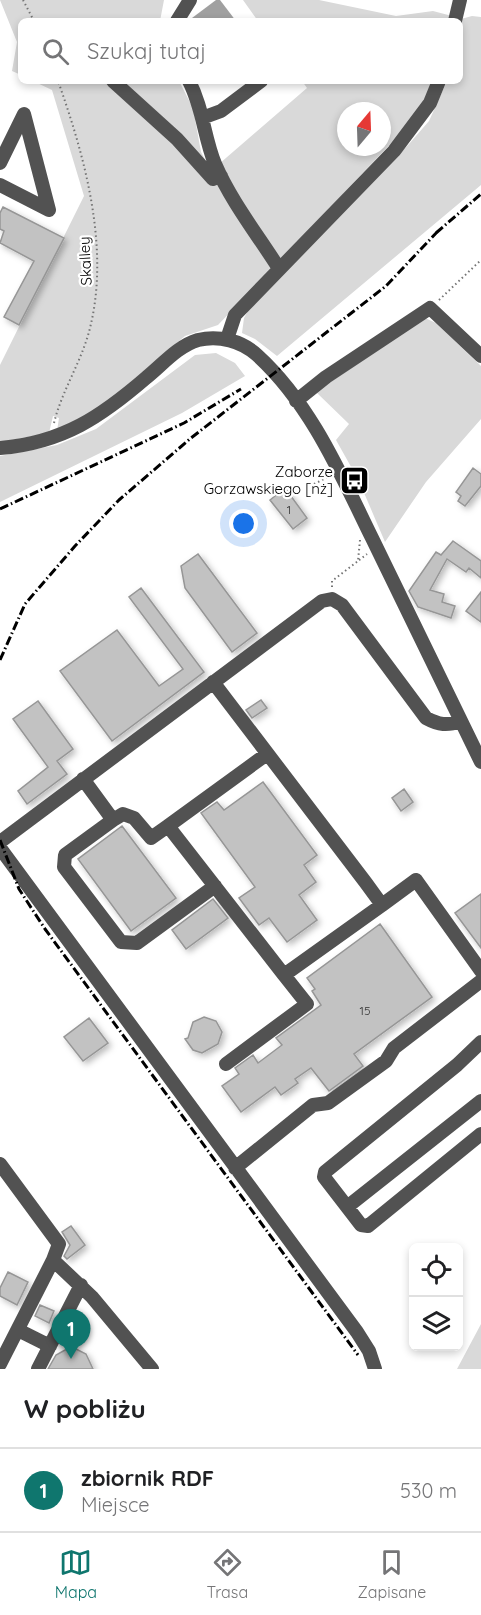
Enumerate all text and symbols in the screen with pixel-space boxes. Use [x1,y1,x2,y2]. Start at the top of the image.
search box [18,18,463,84]
icon: search [39,35,72,68]
text: Szukaj tutaj [87,37,206,65]
north arrow [337,102,391,156]
street label: Skalley [74,236,96,286]
place label: Zaborze Gorzawskiego [nż] [204,462,333,498]
bus stop icon: Zaborze Gorzawskiego [nż] [338,464,370,496]
house number: 1 [287,502,291,517]
your location [229,509,258,538]
house number: 15 [360,1003,370,1018]
map controls [409,1243,463,1351]
button: locate [409,1243,463,1297]
button: layers [409,1297,463,1351]
pin: 1 [52,1310,90,1359]
text: W pobliżu [24,1392,146,1425]
text: zbiornik RDF [81,1464,214,1492]
text: 1 [40,1478,47,1503]
text: 530 m [400,1478,457,1503]
text: Miejsce [81,1492,150,1517]
tab: Mapa [55,1546,97,1602]
tab: Trasa [206,1546,248,1602]
tab: Zapisane [358,1546,426,1602]

